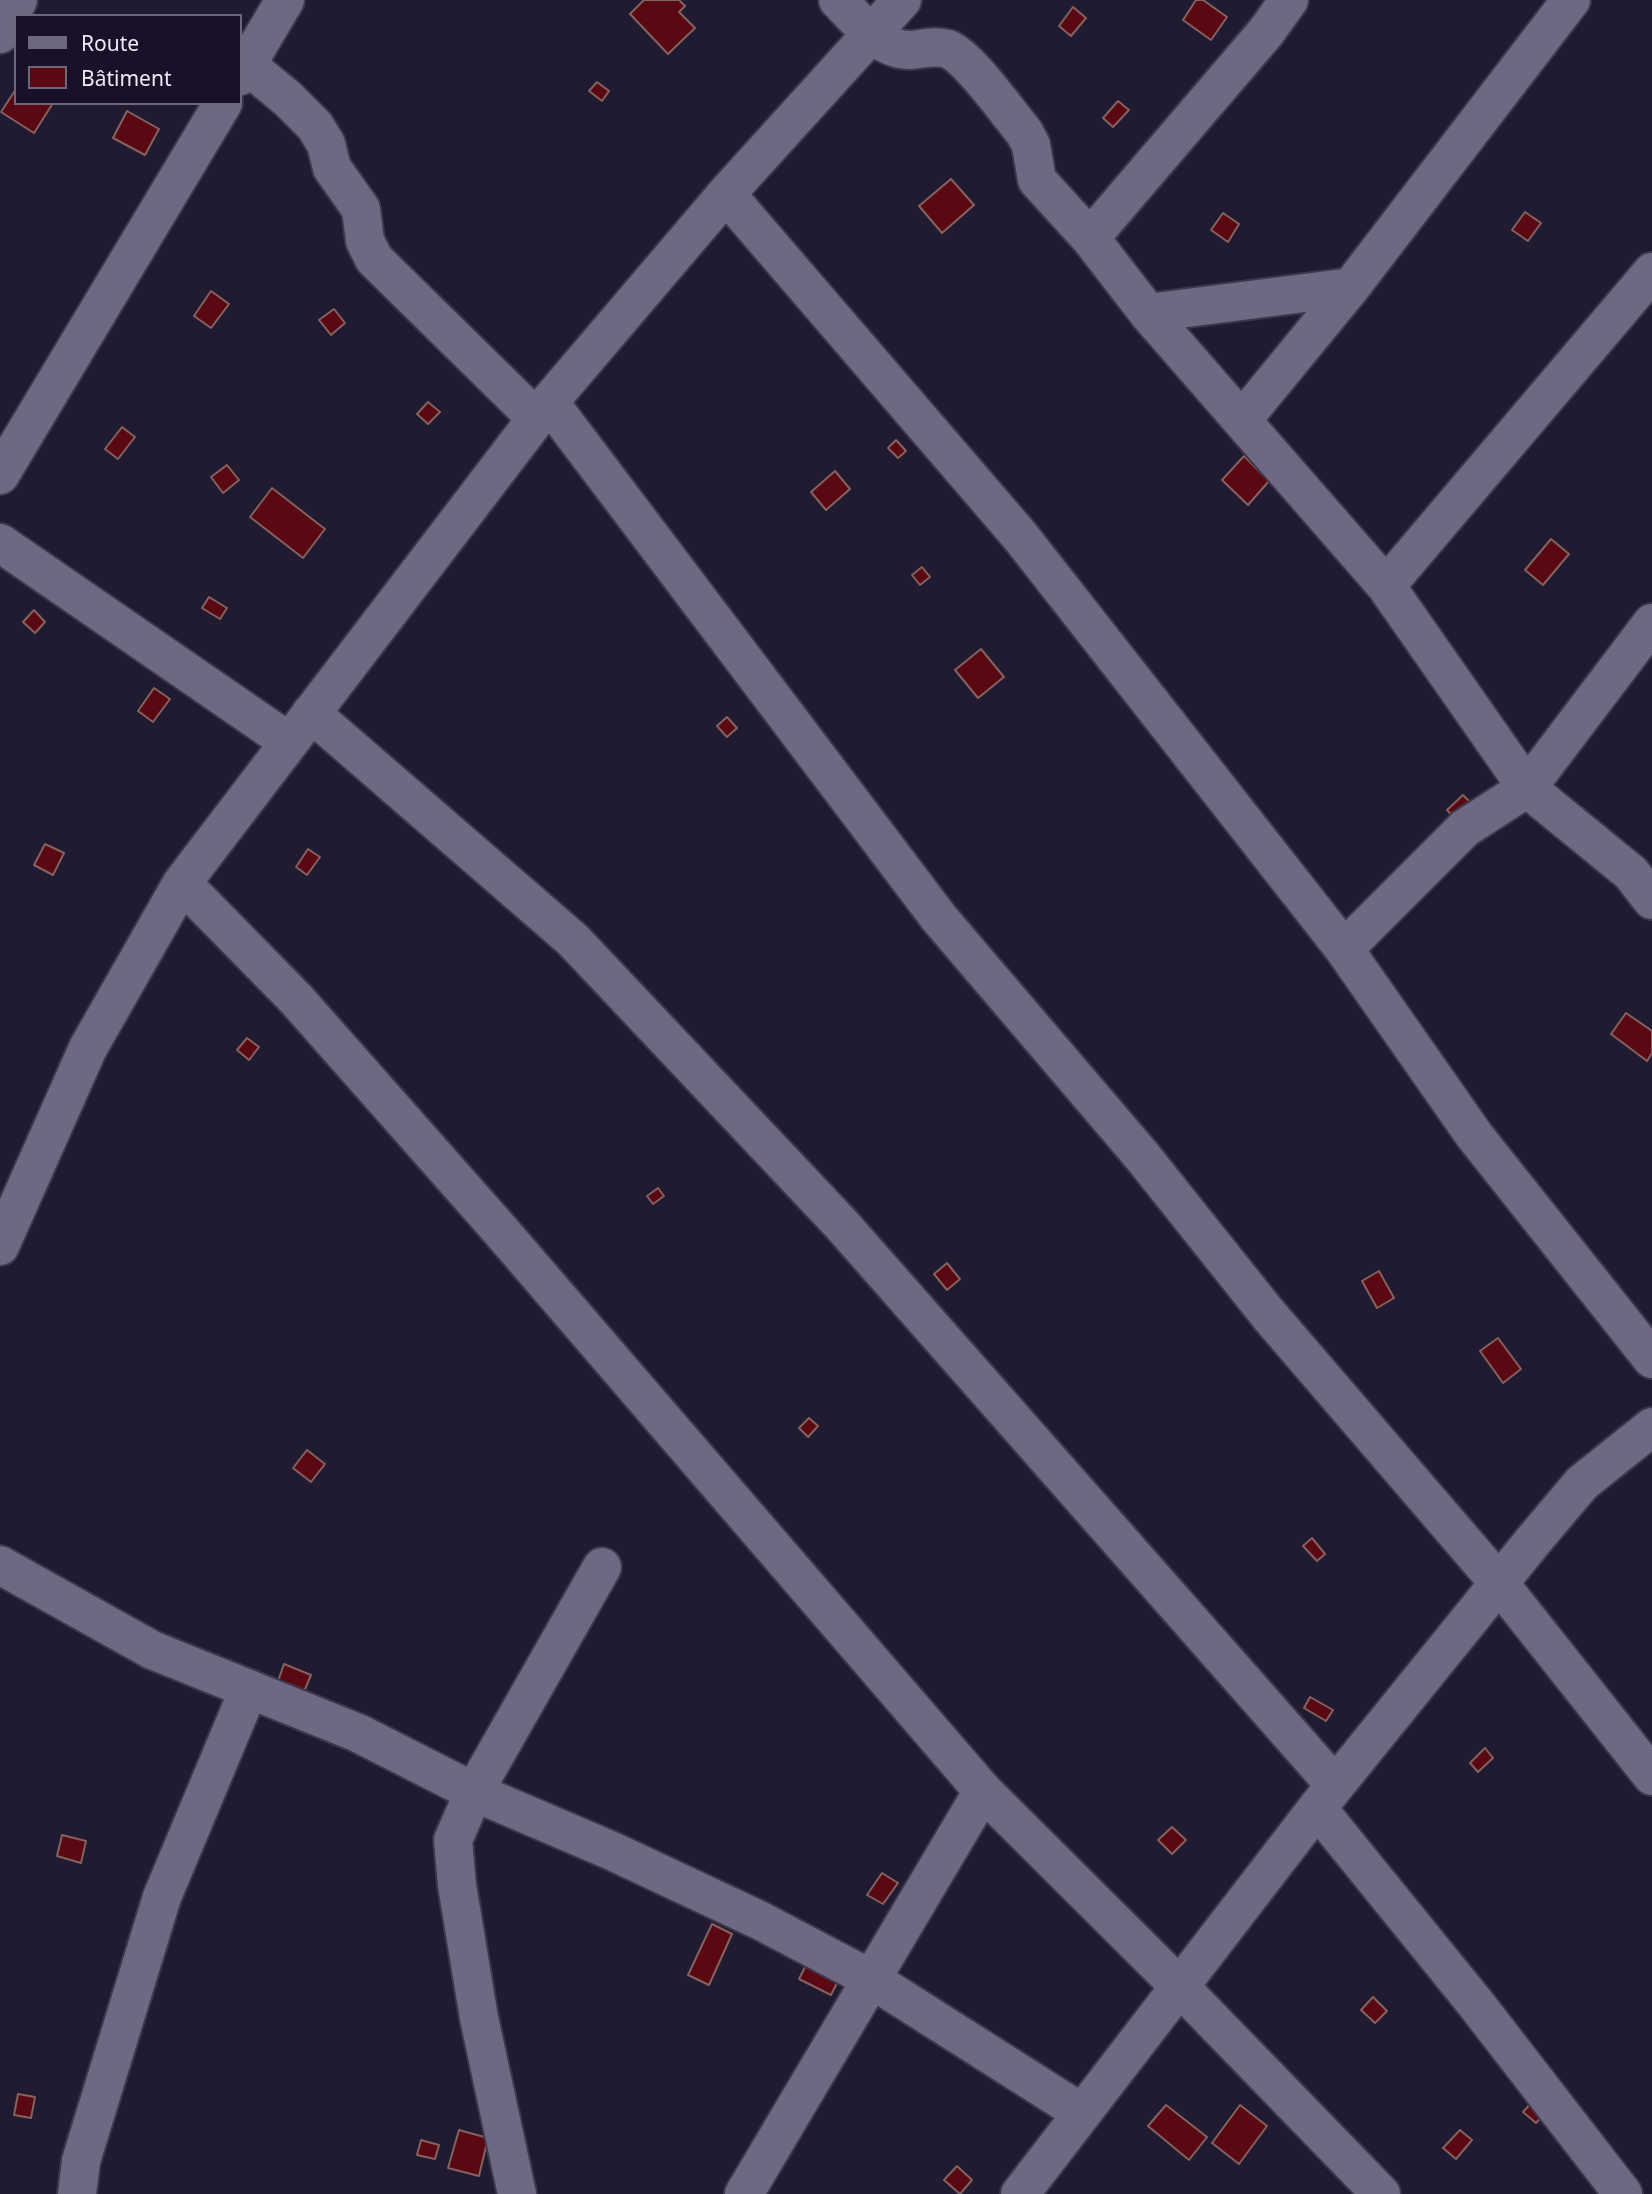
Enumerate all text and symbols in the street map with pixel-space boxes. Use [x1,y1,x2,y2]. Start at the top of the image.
legend [14,14,242,105]
text: Route [81,29,139,57]
text: Bâtiment [81,64,171,92]

